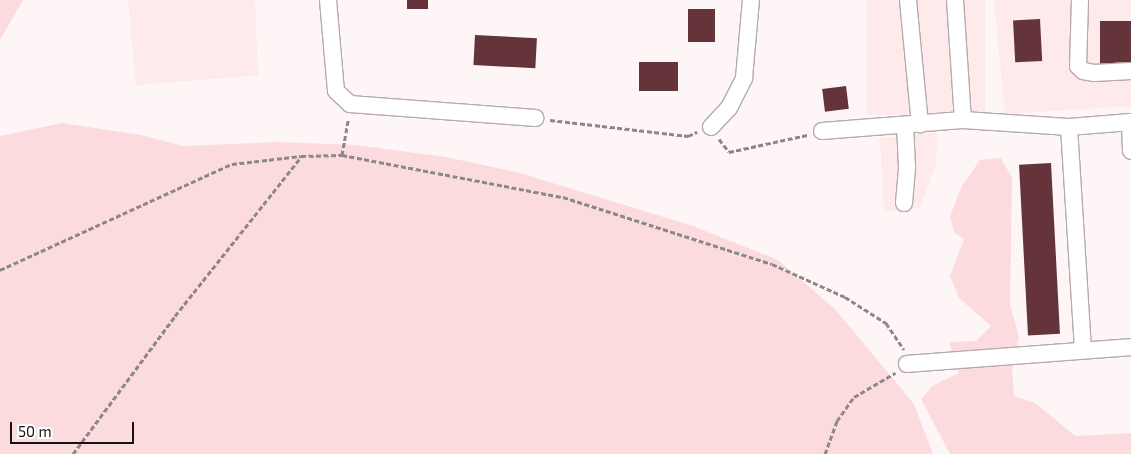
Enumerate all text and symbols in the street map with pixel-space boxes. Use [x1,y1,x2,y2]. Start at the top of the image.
scale bar [12,412,136,444]
text: 50 m [18,422,52,440]

